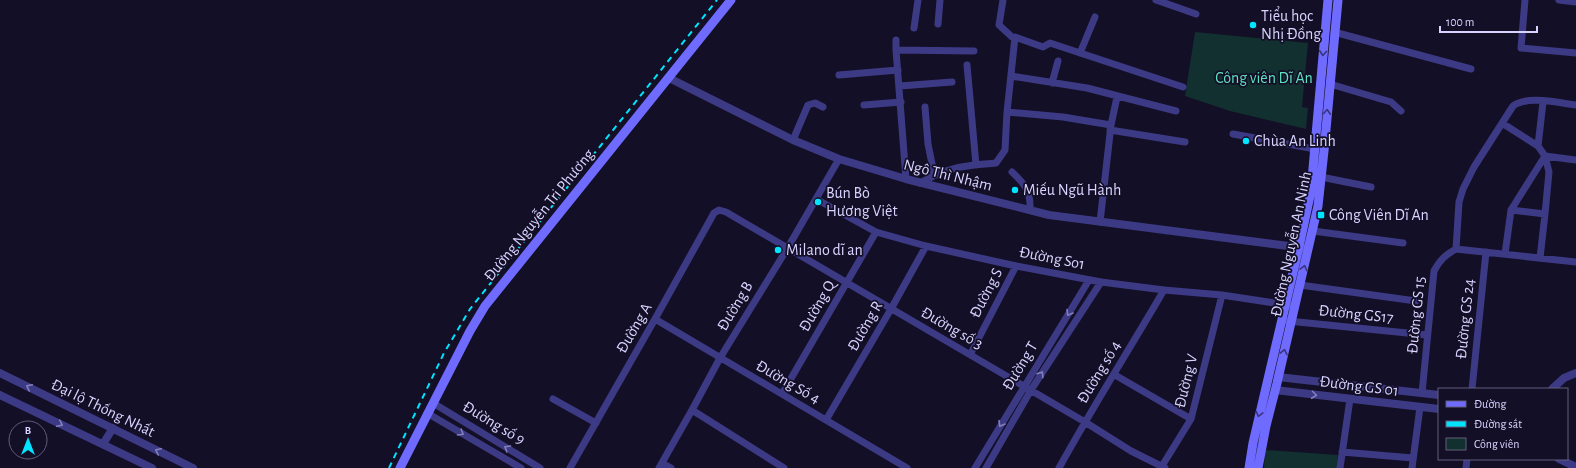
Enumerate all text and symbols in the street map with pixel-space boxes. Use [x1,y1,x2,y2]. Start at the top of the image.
place label: Tiểu học Nhị Đồng [1261,6,1321,42]
scale bar [1440,8,1537,34]
text: 100 m [1446,16,1474,28]
marker: Tiểu học Nhị Đồng [1248,20,1258,30]
one-way arrow [1319,50,1328,56]
park label: Công viên Dĩ An [1215,70,1313,86]
one-way arrow [1323,109,1332,115]
place label: Chùa An Linh [1254,133,1336,149]
marker: Chùa An Linh [1241,136,1251,146]
street label: Đường Nguyễn Tri Phương [479,144,598,285]
street label: Ngô Thì Nhậm [902,156,994,194]
street label: Đường Nguyễn An Ninh [1266,169,1315,318]
place label: Miếu Ngũ Hành [1023,182,1121,198]
place label: Bún Bò Hương Việt [826,185,898,219]
marker: Miếu Ngũ Hành [1010,185,1020,195]
marker: Bún Bò Hương Việt [813,197,823,207]
place label: Công Viên Dĩ An [1329,207,1429,223]
marker: Công Viên Dĩ An [1316,210,1326,220]
place label: Milano dĩ an [786,242,863,258]
street label: Đường So1 [1018,244,1086,272]
marker: Milano dĩ an [773,245,783,255]
one-way arrow [1299,265,1307,271]
street label: Đường S [967,266,1005,320]
street label: Đường GS 15 [1404,275,1428,355]
street label: Đường Q [796,276,840,335]
street label: Đường GS 24 [1453,278,1477,360]
street label: Đường B [714,279,756,333]
street label: Đường R [844,298,886,354]
street label: Đường A [613,300,655,356]
street label: Đường GS17 [1318,302,1395,326]
street label: Đường số 3 [918,304,986,352]
one-way arrow [1066,309,1073,316]
street label: Đường số 4 [1074,338,1124,406]
street label: Đường T [999,339,1041,393]
one-way arrow [1279,349,1287,355]
street label: Đường V [1172,352,1200,410]
street label: Đường Số 4 [753,357,823,407]
one-way arrow [1037,371,1044,378]
street label: Đường GS 01 [1319,373,1399,399]
street label: Đại lộ Thống Nhất [49,376,157,440]
one-way arrow [26,384,34,392]
legend [1438,388,1568,460]
one-way arrow [1311,390,1317,399]
street label: Đường số 9 [460,398,528,448]
text: Đường [1474,398,1507,410]
one-way arrow [1256,411,1264,417]
text: Đường sắt [1474,418,1522,430]
one-way arrow [56,419,64,427]
north arrow [8,420,48,460]
one-way arrow [999,420,1006,427]
text: B [25,425,32,436]
one-way arrow [457,428,464,436]
text: Công viên [1474,438,1520,450]
one-way arrow [504,445,511,452]
one-way arrow [155,448,163,456]

